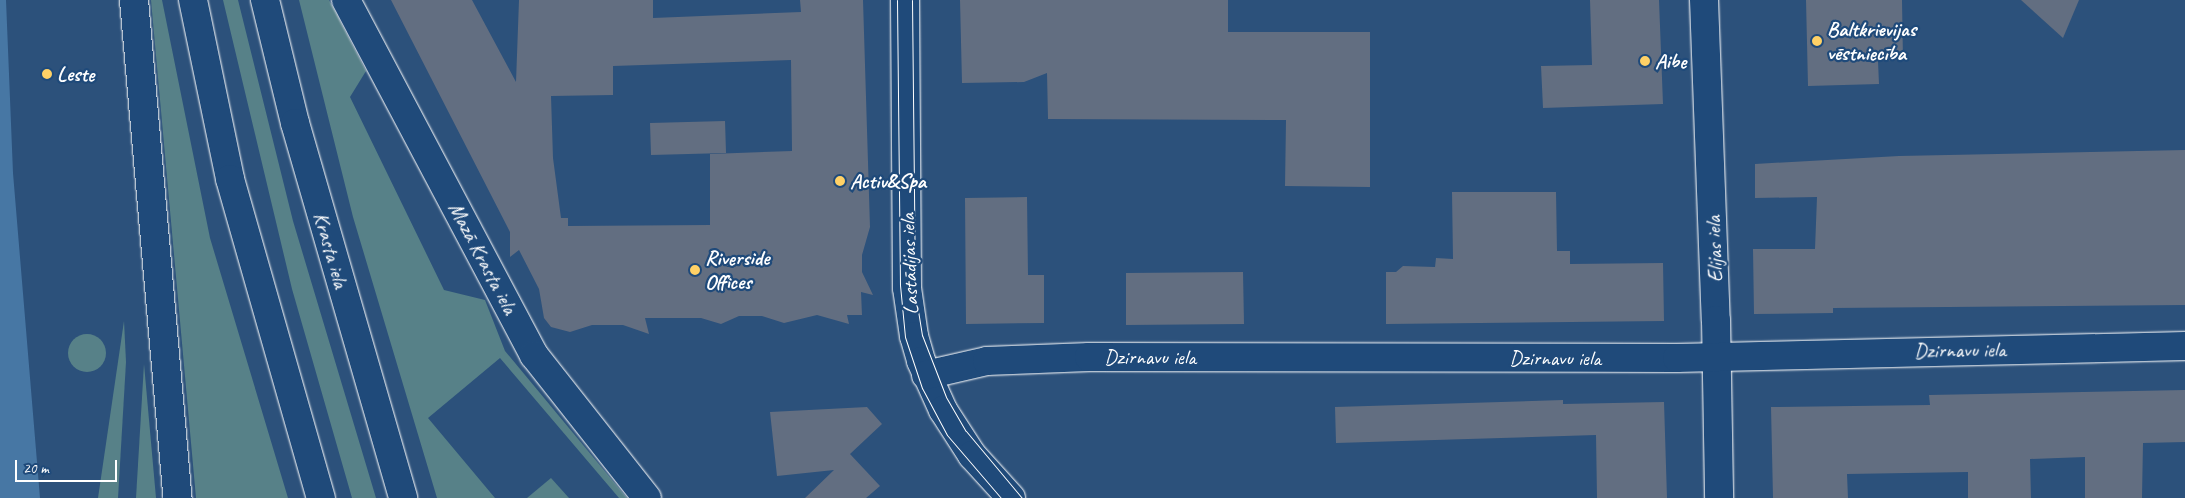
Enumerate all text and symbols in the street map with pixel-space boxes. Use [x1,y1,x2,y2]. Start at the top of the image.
place label: Baltkrievijas vēstniecība [1827,16,1916,66]
marker: Baltkrievijas vēstniecība [1811,35,1823,47]
place label: Aibe [1655,48,1686,74]
marker: Aibe [1639,55,1651,67]
place label: Leste [57,61,94,87]
marker: Leste [41,68,53,80]
place label: Activ&Spa [850,168,926,194]
marker: Activ&Spa [834,175,846,187]
street label: Mazā Krasta iela [443,198,523,318]
street label: Krasta iela [308,209,354,291]
street label: Lastādijas iela [895,213,923,315]
street label: Elijas iela [1700,215,1728,283]
place label: Riverside Offices [705,245,769,295]
marker: Riverside Offices [689,264,701,276]
street label: Dzirnavu iela [1914,337,2006,363]
street label: Dzirnavu iela [1104,344,1196,370]
street label: Dzirnavu iela [1509,345,1601,371]
scale bar [18,450,120,482]
text: 20 m [23,459,49,478]

